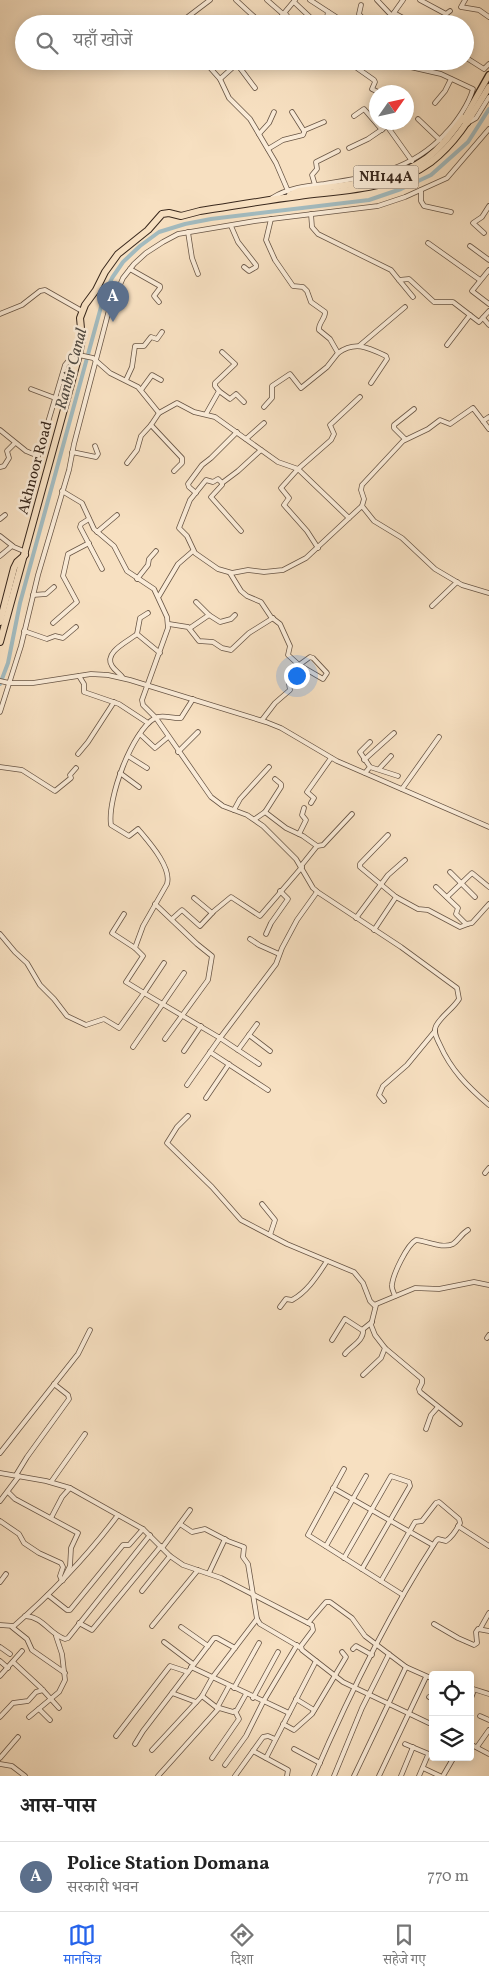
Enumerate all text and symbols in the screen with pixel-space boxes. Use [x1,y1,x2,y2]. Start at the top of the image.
search box [15,15,474,70]
text: यहाँ खोजें [73,28,132,54]
icon: search [33,29,61,57]
north arrow [369,85,414,130]
road number: NH144A [354,166,418,188]
pin: A [97,281,129,322]
water label: Ranbir Canal [51,326,93,412]
street label: Akhnoor Road [13,419,59,517]
your location [284,663,310,689]
map controls [429,1671,474,1761]
button: locate [429,1671,474,1716]
button: layers [429,1716,474,1761]
text: आस-पास [20,1792,96,1821]
text: Police Station Domana [67,1851,270,1877]
text: A [30,1866,42,1888]
text: 770 m [427,1866,469,1888]
text: सरकारी भवन [67,1877,139,1899]
tab: मानचित्र [63,1921,101,1973]
tab: दिशा [228,1921,256,1973]
tab: सहेजे गए [383,1921,426,1973]

